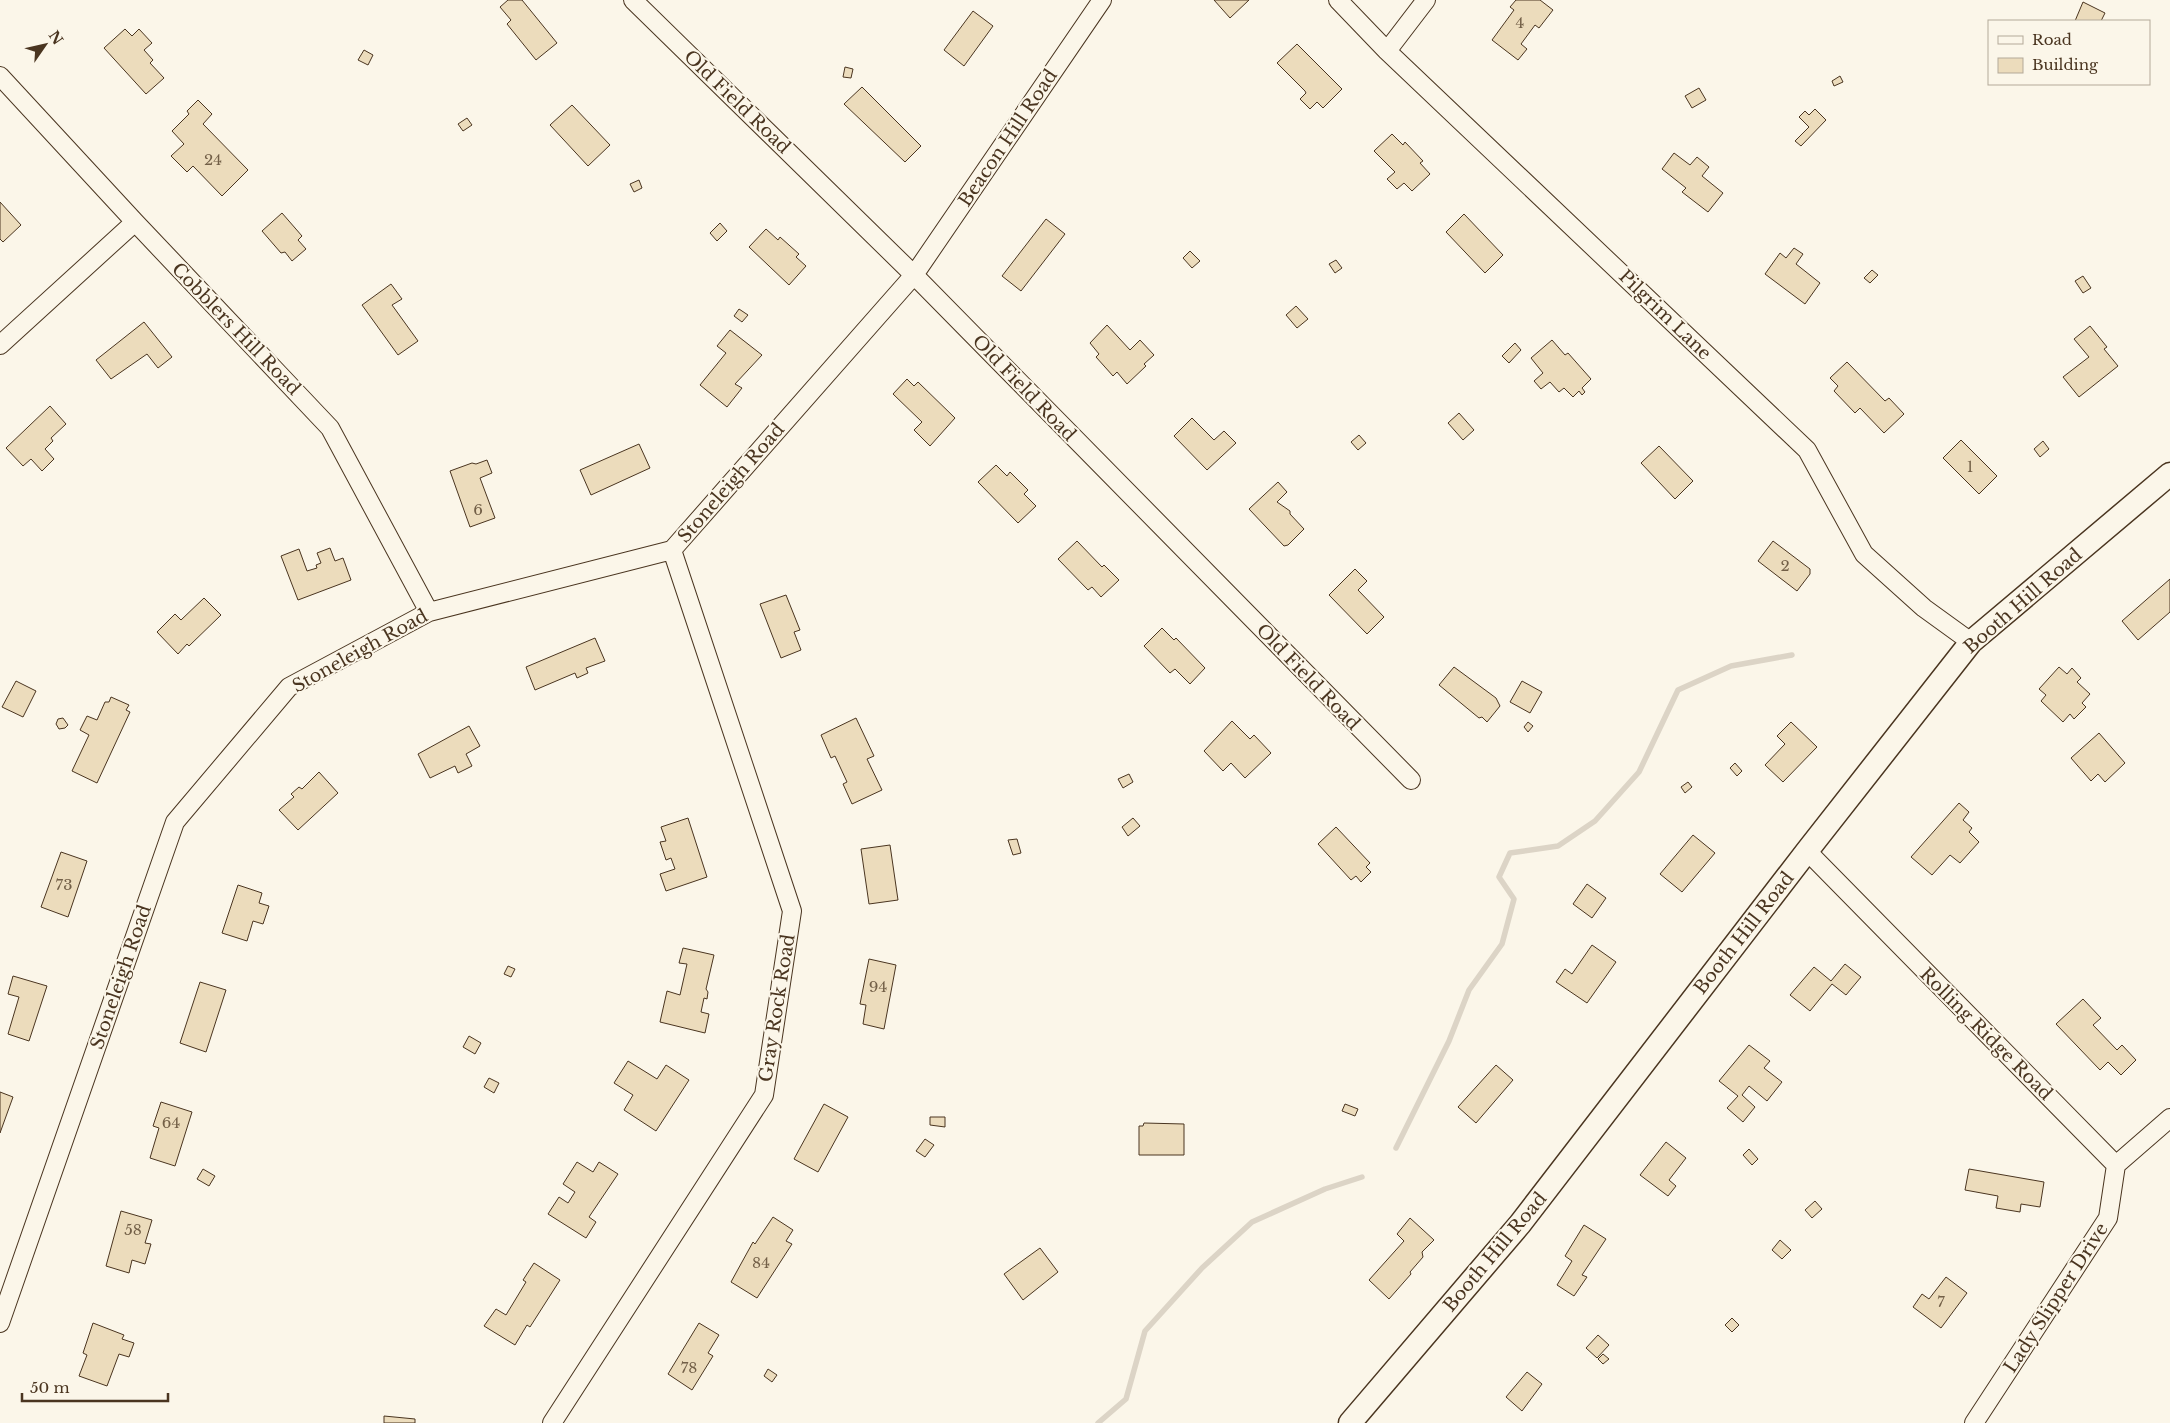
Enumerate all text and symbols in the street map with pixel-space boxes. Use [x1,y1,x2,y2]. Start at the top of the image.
house number: 4 [1516,13,1524,32]
north arrow [20,20,70,70]
legend [1988,20,2150,85]
text: N [45,27,67,48]
text: Road [2032,30,2072,49]
street label: Old Field Road [679,46,795,158]
text: Building [2032,55,2099,74]
street label: Beacon Hill Road [954,65,1062,211]
house number: 24 [204,150,222,169]
street label: Cobblers Hill Road [167,258,305,400]
street label: Pilgrim Lane [1614,265,1716,365]
street label: Old Field Road [968,330,1080,446]
street label: Stoneleigh Road [673,419,789,547]
house number: 1 [1967,457,1973,476]
house number: 6 [473,500,483,519]
street label: Booth Hill Road [1959,544,2087,658]
house number: 2 [1780,556,1790,575]
street label: Stoneleigh Road [288,605,432,697]
street label: Old Field Road [1252,619,1364,735]
street label: Booth Hill Road [1689,867,1799,999]
house number: 73 [56,875,72,894]
street label: Stoneleigh Road [86,902,156,1052]
street label: Gray Rock Road [754,933,800,1083]
street label: Rolling Ridge Road [1915,963,2057,1105]
house number: 94 [869,977,887,996]
house number: 64 [162,1113,180,1132]
street label: Booth Hill Road [1439,1188,1551,1316]
street label: Lady Slipper Drive [1999,1219,2113,1377]
house number: 58 [124,1220,142,1239]
house number: 84 [752,1253,770,1272]
house number: 7 [1937,1292,1945,1311]
house number: 78 [681,1358,697,1377]
scale bar [22,1370,169,1402]
text: 50 m [30,1378,70,1397]

